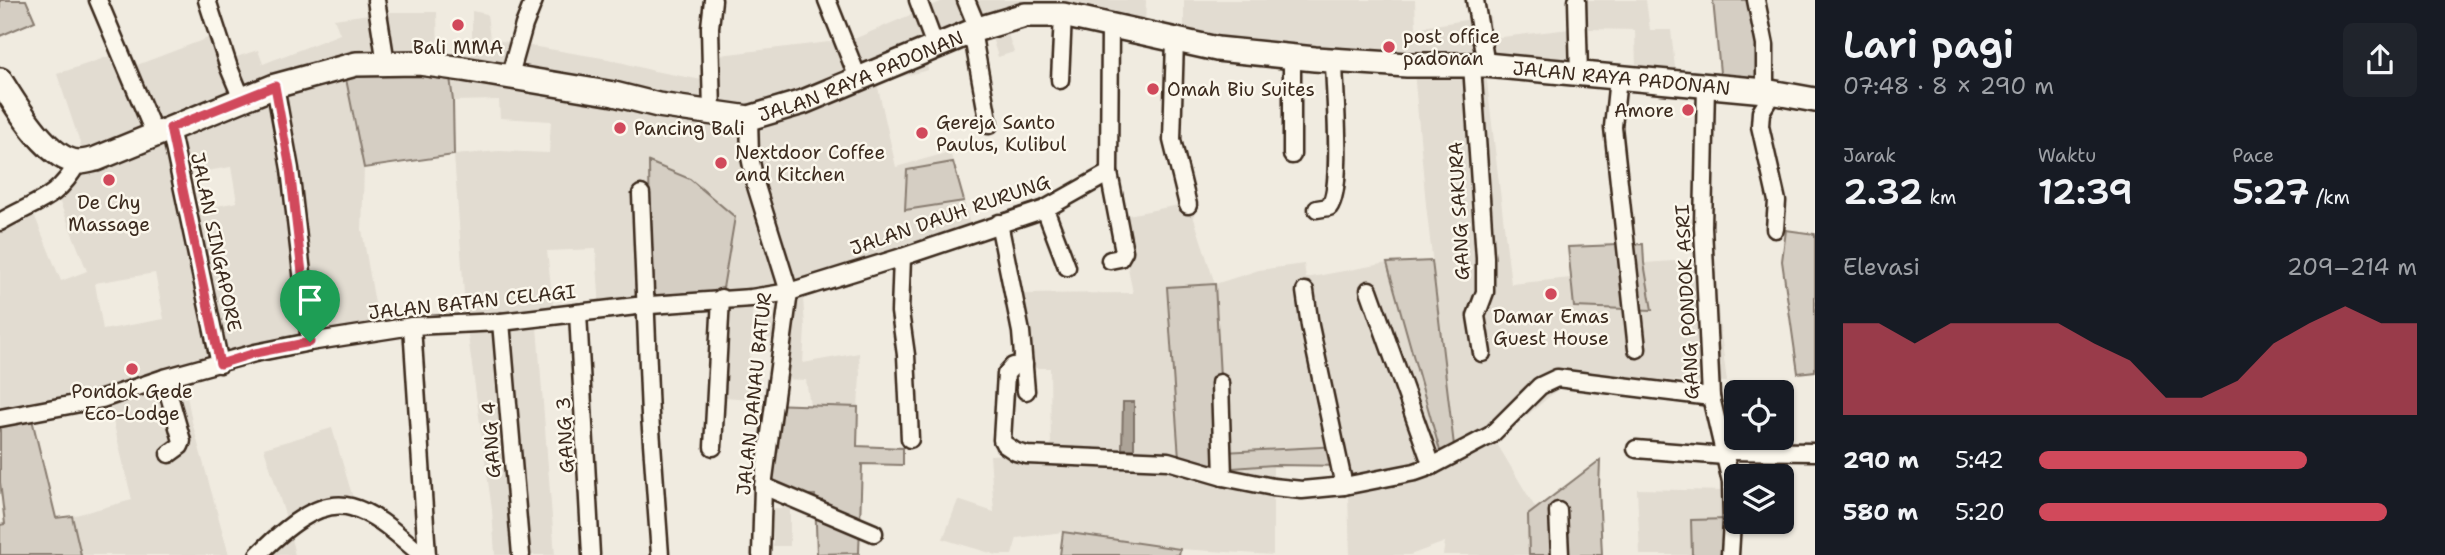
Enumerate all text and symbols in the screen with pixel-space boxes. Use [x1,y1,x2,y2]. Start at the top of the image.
marker: Bali MMA [450,17,466,33]
text: Lari pagi [1843,19,2014,70]
button: share [2343,23,2417,97]
street label: JALAN RAYA PADONAN [755,24,967,127]
place label: post office padonan [1403,24,1500,71]
place label: Bali MMA [413,35,503,60]
marker: post office padonan [1381,39,1397,55]
street label: JALAN RAYA PADONAN [1511,55,1731,100]
text: 07:48 · 8 × 290 m [1843,71,2054,101]
place label: Omah Biu Suites [1167,77,1315,102]
marker: Omah Biu Suites [1145,81,1161,97]
place label: Amore [1614,98,1674,123]
marker: Amore [1680,102,1696,118]
place label: Gereja Santo Paulus, Kulibul [936,110,1067,157]
place label: Pancing Bali [634,116,745,141]
marker: Pancing Bali [612,120,628,136]
marker: Gereja Santo Paulus, Kulibul [914,125,930,141]
place label: Nextdoor Coffee and Kitchen [735,140,885,187]
street label: GANG SAKURA [1443,141,1475,281]
text: Jarak [1843,143,1896,168]
text: Waktu [2038,143,2096,168]
text: Pace [2232,143,2274,168]
street label: JALAN SINGAPORE [185,150,247,334]
marker: Nextdoor Coffee and Kitchen [713,155,729,171]
text: 2.32 [1843,168,1923,215]
text: 12:39 [2038,168,2133,215]
text: 5:27 [2232,168,2310,215]
street label: JALAN DAUH RURUNG [847,169,1053,261]
marker: De Chy Massage [101,172,117,188]
text: km [1923,185,1956,210]
text: /km [2310,185,2350,210]
place label: De Chy Massage [68,190,150,237]
street label: GANG PONDOK ASRI [1669,204,1705,400]
text: Elevasi [1843,252,1920,282]
text: 209–214 m [2287,252,2417,282]
pin [280,270,340,342]
street label: JALAN BATAN CELAGI [367,279,577,325]
icon: arrive [291,281,329,319]
marker: Damar Emas Guest House [1543,286,1559,302]
street label: JALAN DANAU BATUR [731,291,777,497]
place label: Damar Emas Guest House [1493,304,1609,351]
marker: Pondok Gede Eco-Lodge [124,361,140,377]
place label: Pondok Gede Eco-Lodge [71,379,193,426]
map controls [1724,380,1794,534]
button: locate [1724,380,1794,450]
street label: GANG 3 [551,396,579,474]
street label: GANG 4 [476,401,506,479]
text: 290 m [1843,445,1919,475]
text: 5:42 [1955,445,2004,475]
button: layers [1724,464,1794,534]
text: 580 m [1843,497,1918,527]
text: 5:20 [1955,497,2005,527]

